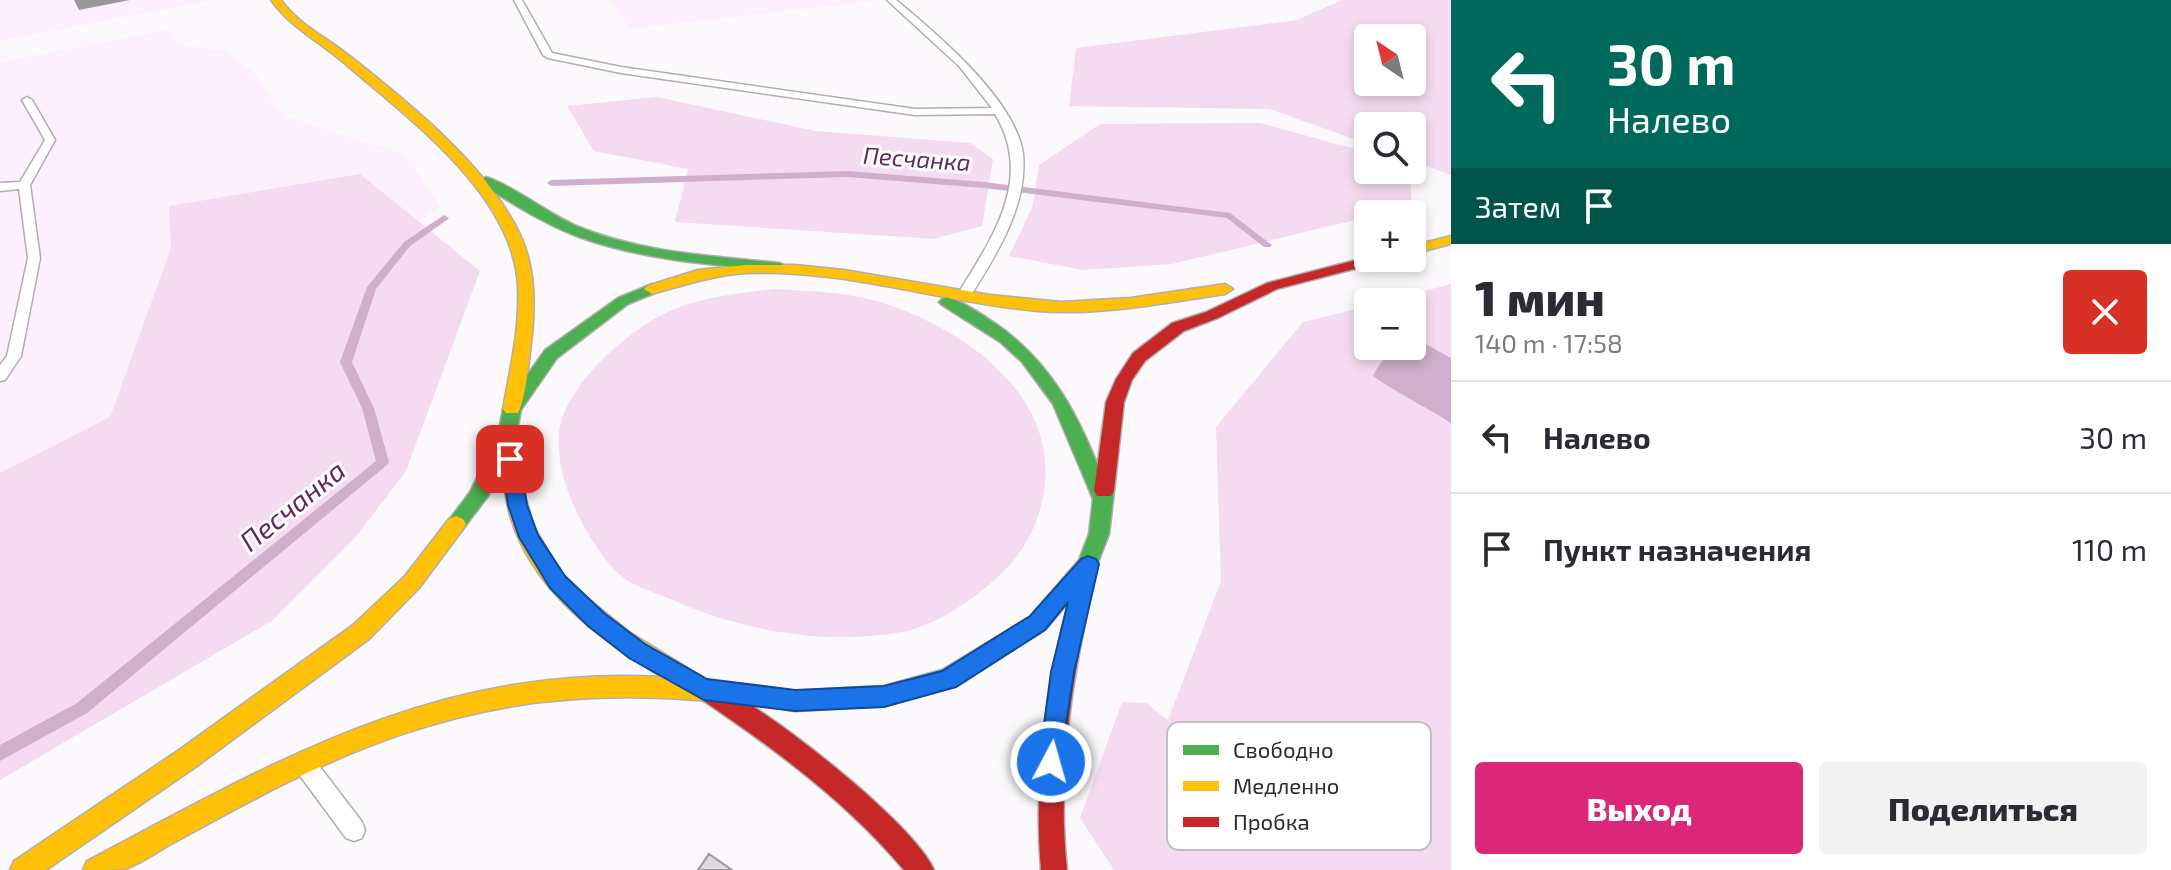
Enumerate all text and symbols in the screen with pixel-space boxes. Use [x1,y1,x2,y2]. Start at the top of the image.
north arrow [1354,24,1426,96]
map controls [1354,24,1426,360]
text: 30 m [1607,29,1736,96]
icon: left [1475,32,1579,136]
text: Налево [1607,97,1731,140]
button: search [1354,112,1426,184]
water label: Песчанка [862,140,972,176]
icon: arrive [1577,184,1621,228]
text: Затем [1475,188,1561,224]
button: + [1354,200,1426,272]
text: 1 мин [1475,268,1605,326]
button: close [2063,270,2147,354]
button: − [1354,288,1426,360]
text: 140 m · 17:58 [1475,327,1623,358]
icon: left [1475,415,1519,459]
text: Налево [1543,419,1651,455]
text: 30 m [2079,419,2147,455]
pin [476,425,544,493]
icon: arrive [488,437,532,481]
water label: Песчанка [232,452,352,558]
icon: arrive [1475,527,1519,571]
text: Пункт назначения [1543,531,1811,567]
text: 110 m [2072,531,2147,567]
position arrow [1009,720,1093,804]
legend [1167,722,1431,850]
text: Свободно [1233,736,1333,762]
button: Выход [1475,762,1803,854]
button: Поделиться [1819,762,2147,854]
text: Медленно [1233,772,1339,798]
text: Пробка [1233,808,1310,834]

